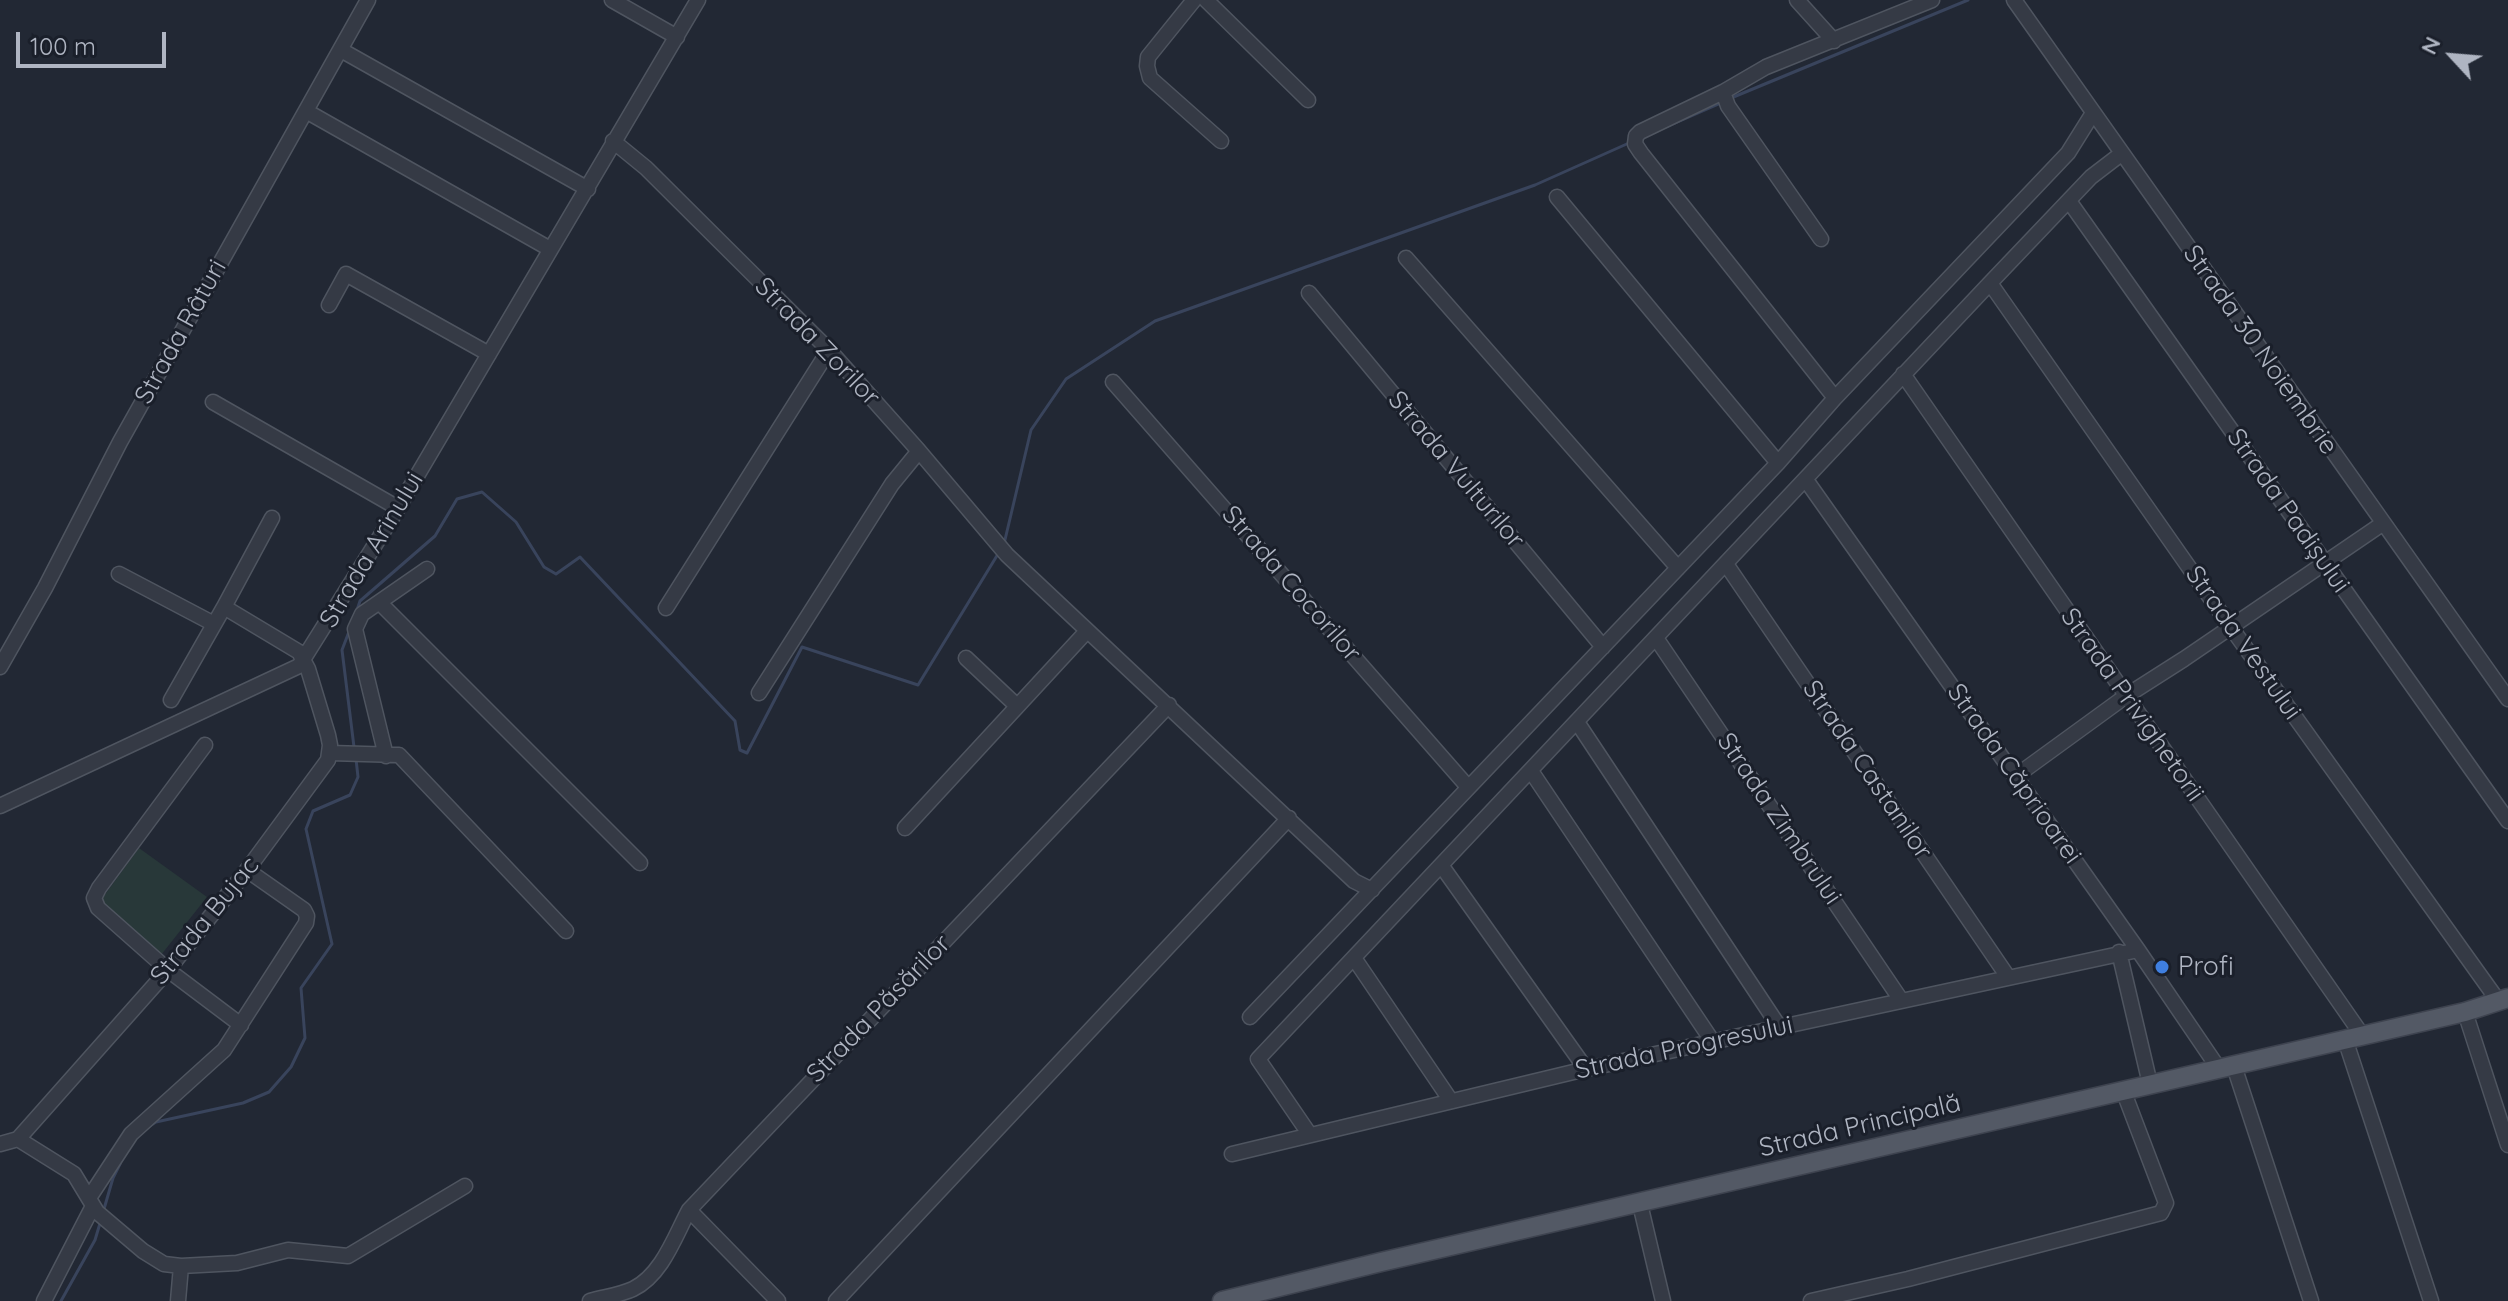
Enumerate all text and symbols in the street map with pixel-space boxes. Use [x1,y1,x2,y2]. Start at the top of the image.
scale bar [20,16,170,66]
north arrow [2412,16,2492,96]
text: 100 m [30,31,96,61]
text: N [2414,32,2447,59]
street label: Strada 30 Noiembrie [2176,239,2344,461]
street label: Strada Râturi [129,254,233,410]
street label: Strada Zorilor [748,271,886,413]
street label: Strada Vulturilor [1381,385,1531,555]
street label: Strada Padișului [2220,423,2356,599]
street label: Strada Arinului [313,467,431,633]
street label: Strada Cocorilor [1215,500,1367,668]
street label: Strada Vestului [2178,560,2308,726]
street label: Strada Privighetorii [2054,602,2210,808]
street label: Strada Castanilor [1796,675,1938,865]
street label: Strada Căprioarei [1940,678,2088,870]
street label: Strada Zimbrului [1710,727,1848,911]
street label: Strada Bujac [144,851,266,991]
street label: Strada Păsărilor [800,928,958,1090]
place label: Profi [2178,951,2234,983]
marker: Profi [2153,958,2171,976]
street label: Strada Progresului [1572,1010,1796,1086]
street label: Strada Principală [1756,1088,1964,1164]

